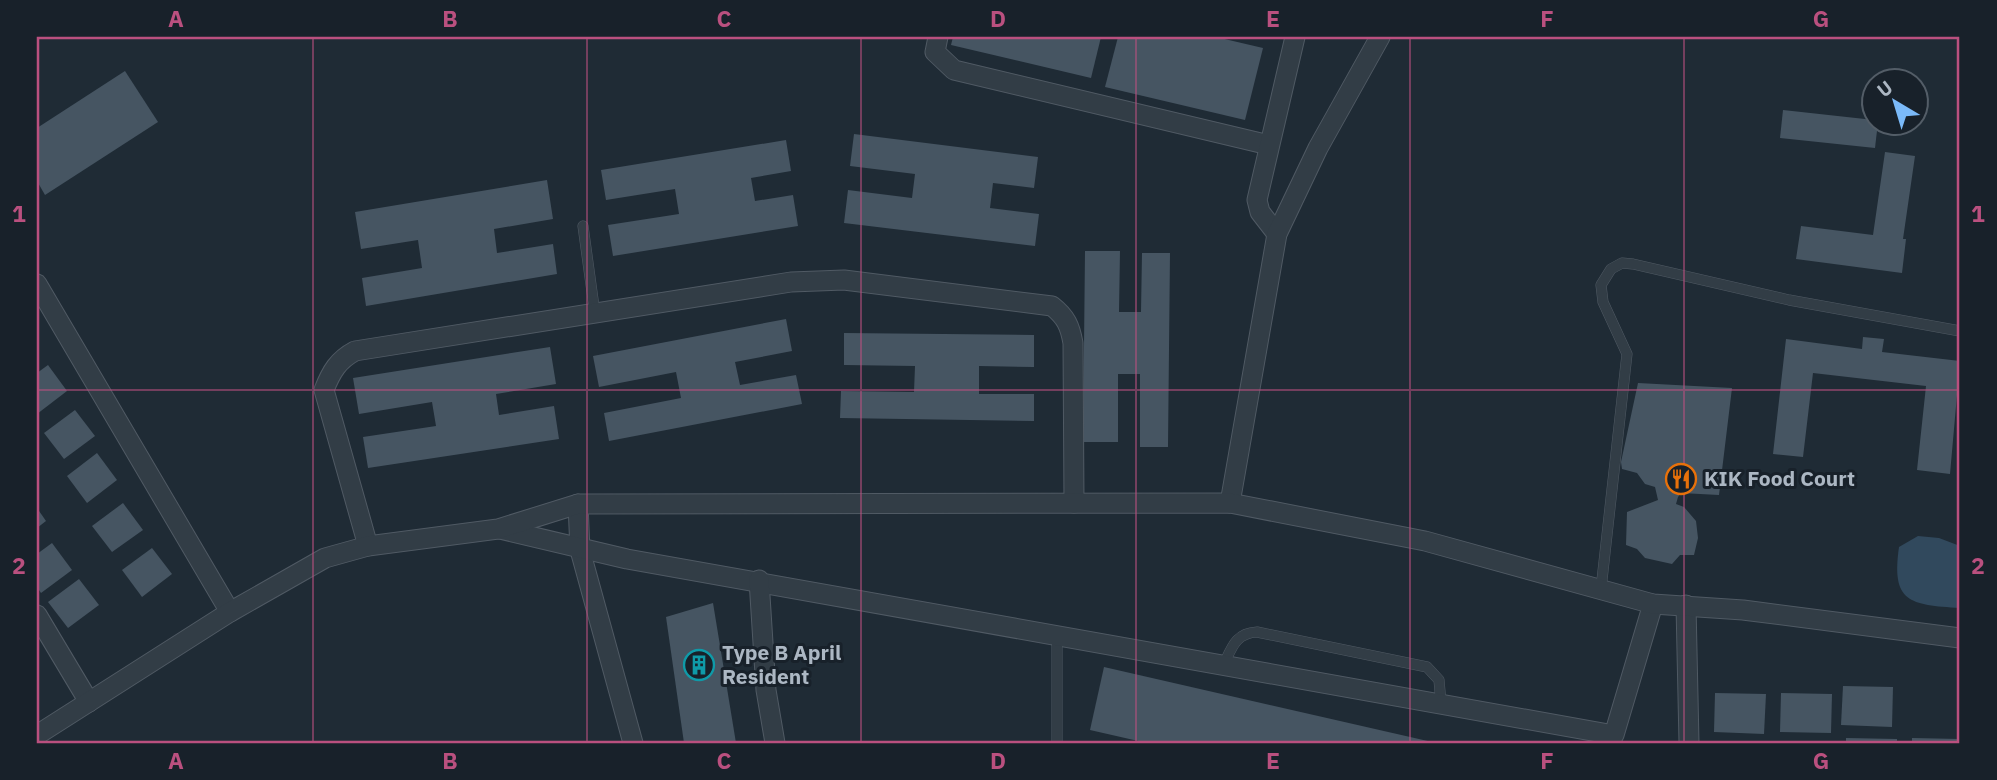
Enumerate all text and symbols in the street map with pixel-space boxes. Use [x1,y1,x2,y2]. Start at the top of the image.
text: A [168,3,184,33]
text: B [442,3,458,33]
text: C [717,3,732,33]
text: D [990,3,1006,33]
text: E [1266,3,1280,33]
text: F [1540,3,1554,33]
text: G [1813,3,1829,33]
north arrow [1860,66,1930,136]
text: U [1872,75,1897,102]
text: 1 [12,198,26,228]
text: 1 [1971,198,1985,228]
restaurant icon: KIK Food Court [1664,462,1698,496]
place label: KIK Food Court [1704,464,1855,492]
text: 2 [12,550,26,580]
text: 2 [1971,550,1985,580]
place label: Type B April Resident [722,638,841,690]
building icon: Type B April Resident [682,648,716,682]
text: A [168,745,184,775]
text: B [442,745,458,775]
text: C [717,745,732,775]
text: D [990,745,1006,775]
text: E [1266,745,1280,775]
text: F [1540,745,1554,775]
text: G [1813,745,1829,775]

